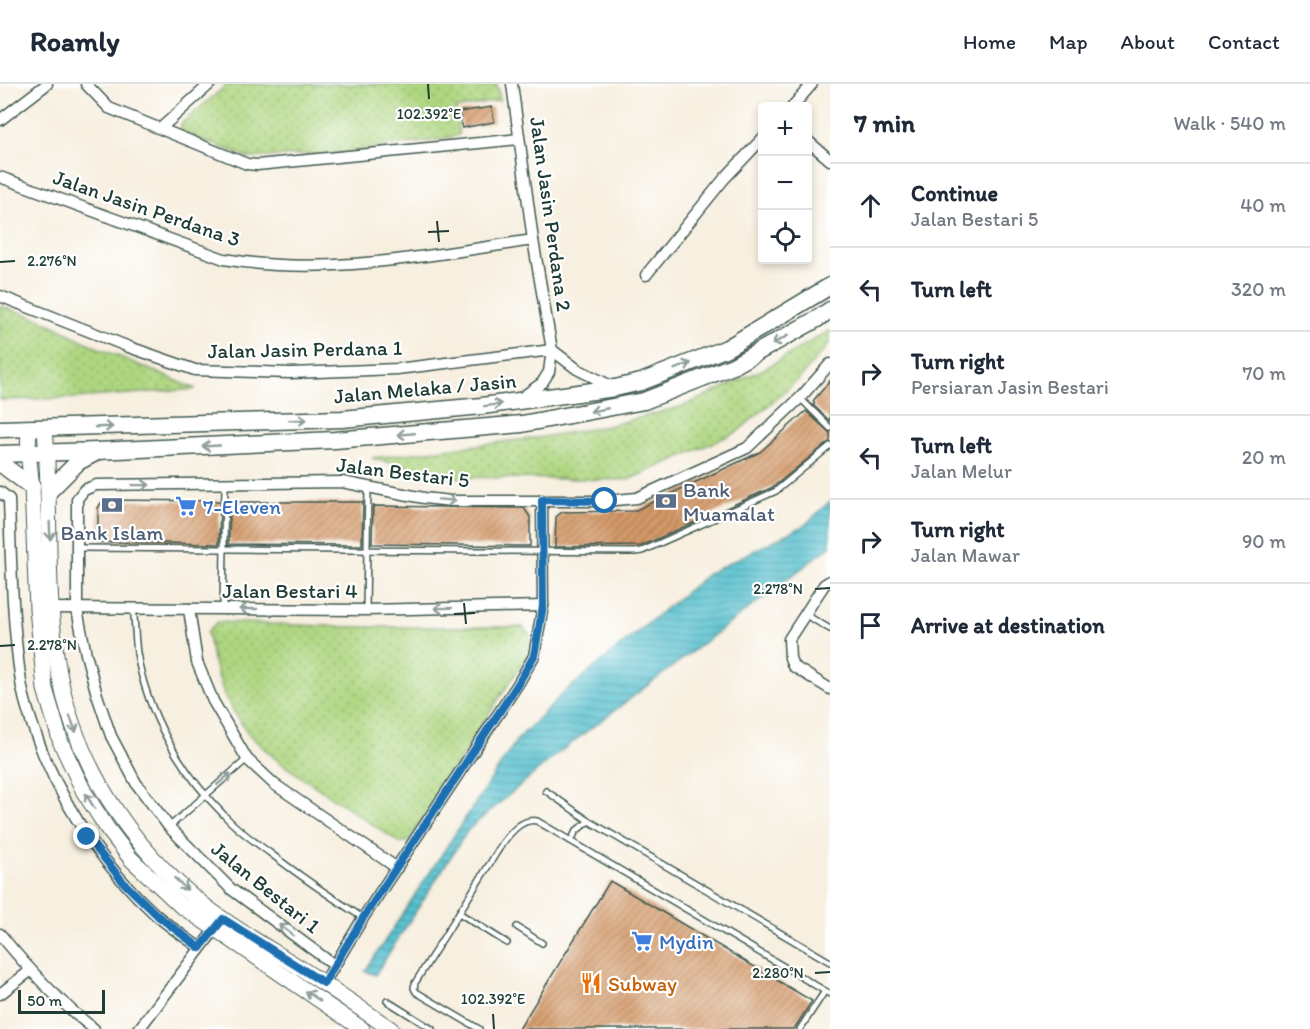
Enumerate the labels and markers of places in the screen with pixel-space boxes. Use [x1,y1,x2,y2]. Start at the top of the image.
place label: Bank Muamalat [683,477,775,526]
bank icon: Bank Muamalat [654,489,678,513]
bank icon: Bank Islam [100,493,124,517]
supermarket icon: 7-Eleven [174,494,198,518]
place label: 7-Eleven [203,494,281,519]
place label: Bank Islam [61,520,164,545]
supermarket icon: Mydin [630,929,654,953]
place label: Mydin [659,929,714,954]
restaurant icon: Subway [579,971,603,995]
place label: Subway [608,971,677,996]

